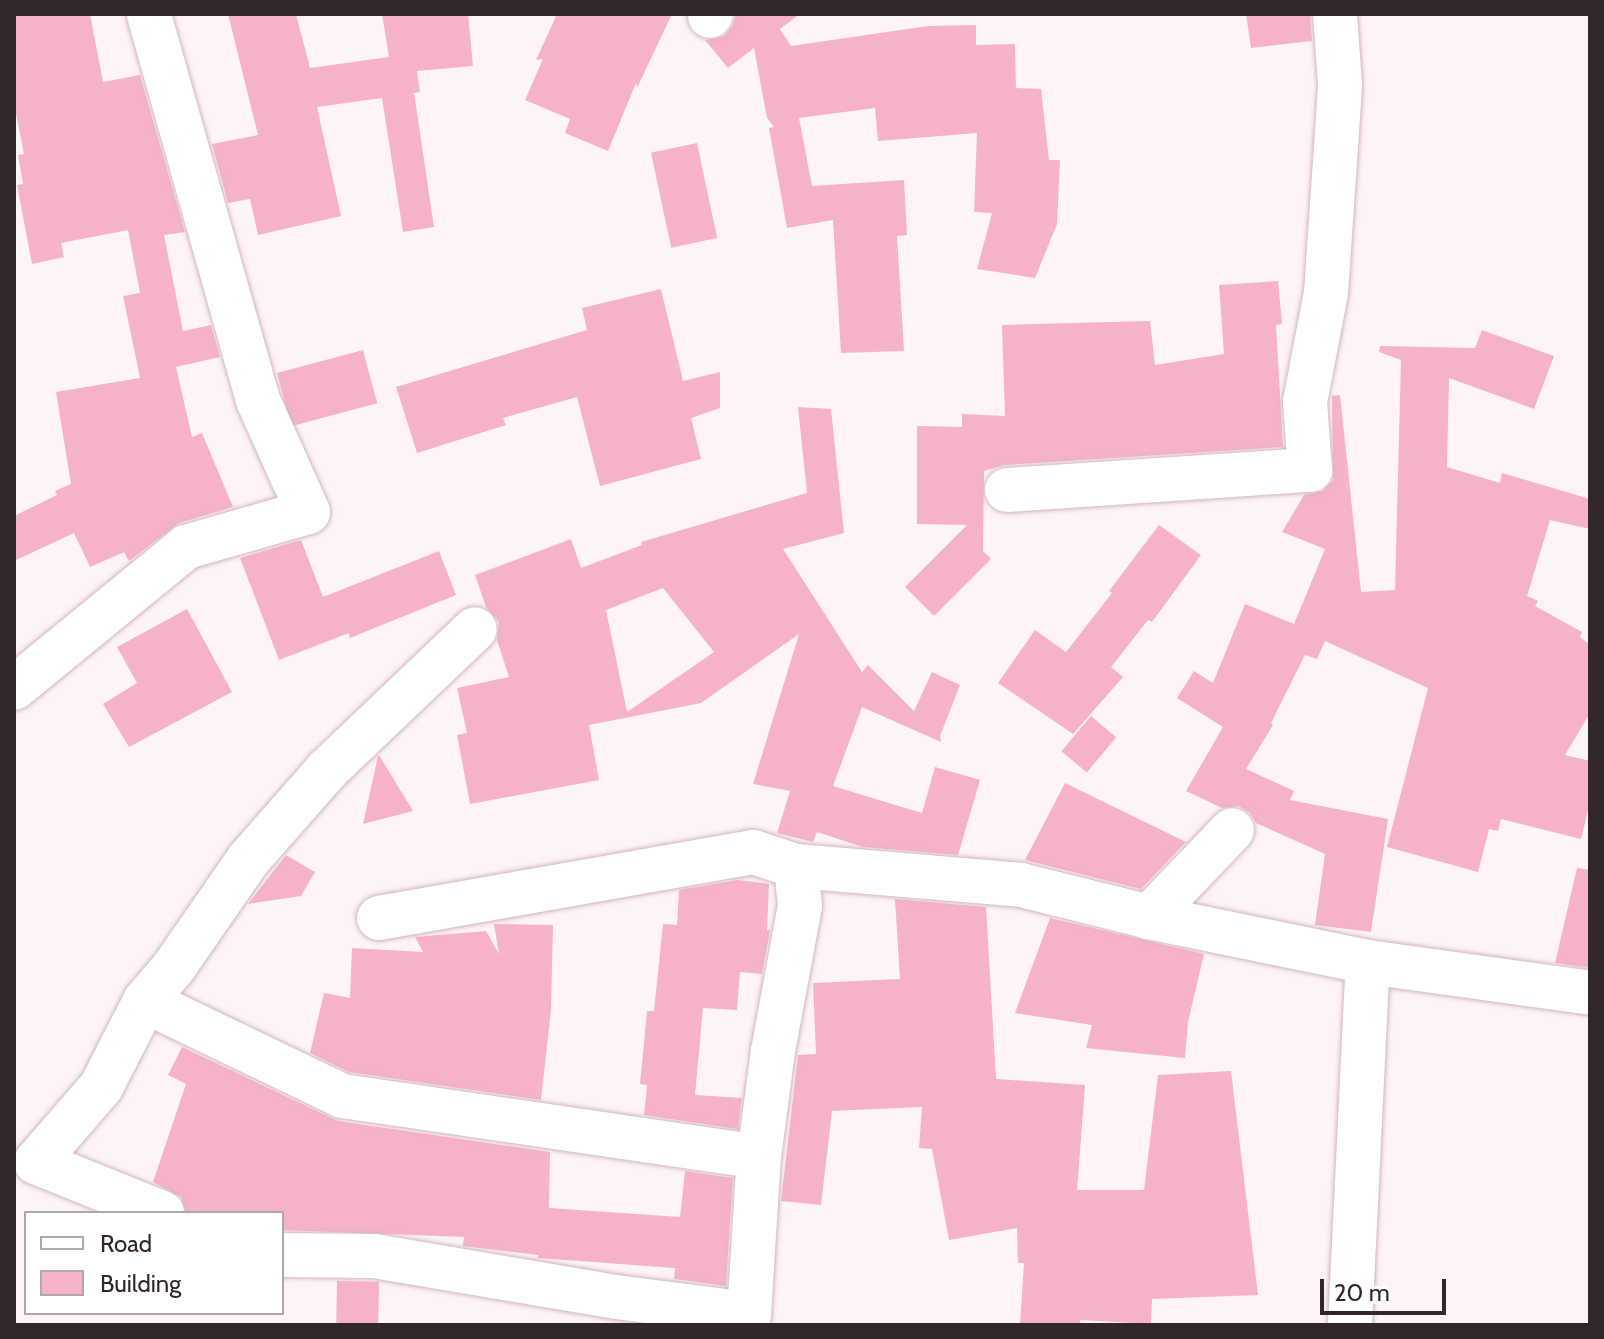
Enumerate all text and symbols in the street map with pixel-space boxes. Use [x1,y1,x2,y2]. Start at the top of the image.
legend [24,1211,284,1315]
text: Road [100,1229,152,1258]
scale bar [1324,1263,1450,1313]
text: Building [100,1269,181,1298]
text: 20 m [1334,1278,1390,1307]

